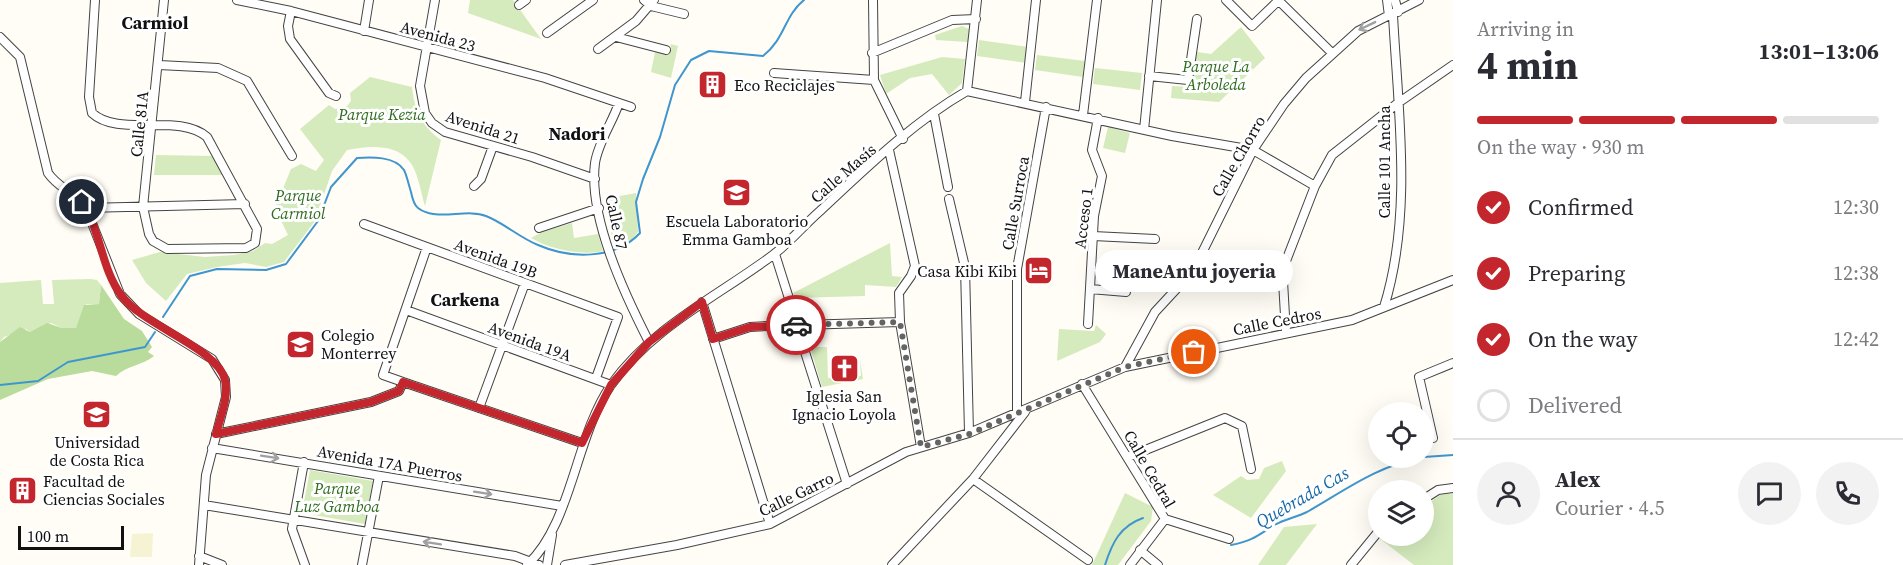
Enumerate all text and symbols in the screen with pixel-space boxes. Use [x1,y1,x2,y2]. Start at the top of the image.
district label: Carmiol [121,10,189,35]
street label: Avenida 23 [398,15,478,57]
text: Arriving in [1477,15,1574,43]
one-way arrow [1358,21,1376,33]
text: 13:01–13:06 [1759,36,1879,66]
text: 4 min [1477,39,1578,92]
park label: Parque La Arboleda [1181,55,1250,95]
building icon: Eco Reciclajes [697,69,729,101]
place label: Eco Reciclajes [734,74,835,96]
street label: Calle 81A [125,90,153,158]
park label: Parque Kezia [337,103,426,125]
street label: Avenida 21 [443,105,523,149]
street label: Calle 101 Ancha [1373,105,1395,219]
street label: Calle Chorro [1206,111,1270,201]
district label: Nadori [549,121,606,146]
text: On the way · 930 m [1477,133,1644,161]
street label: Calle Masís [805,138,881,208]
street label: Calle Surroca [996,153,1034,252]
pin [56,176,107,227]
school or university icon: Escuela Laboratorio Emma Gamboa [721,177,753,209]
park label: Parque Carmiol [271,184,326,224]
icon: home [65,185,98,218]
street label: Acceso 1 [1068,186,1098,250]
icon: check [1477,191,1510,224]
street label: Calle 87 [600,192,634,252]
text: Confirmed [1528,192,1633,222]
text: 12:30 [1833,193,1879,221]
place label: Escuela Laboratorio Emma Gamboa [666,210,809,250]
street label: Avenida 19B [451,233,541,283]
callout: ManeAntu joyeria [1095,250,1293,292]
hotel icon: Casa Kibi Kibi [1022,255,1054,287]
text: ManeAntu joyeria [1112,257,1276,285]
icon: check [1477,257,1510,290]
text: Preparing [1528,258,1625,288]
text: 12:38 [1833,259,1879,287]
place label: Casa Kibi Kibi [917,260,1017,282]
district label: Carkena [431,287,500,312]
courier [766,295,826,355]
street label: Calle Cedros [1231,302,1323,340]
icon: car [780,309,813,342]
street label: Avenida 19A [485,316,575,366]
icon: check [1477,323,1510,356]
place label: Colegio Monterrey [321,324,397,364]
text: On the way [1528,324,1637,354]
text: 12:42 [1833,325,1879,353]
pin [1168,326,1219,377]
school or university icon: Colegio Monterrey [284,328,316,360]
icon: bag [1177,335,1210,368]
church icon: Iglesia San Ignacio Loyola [828,352,860,384]
place label: Iglesia San Ignacio Loyola [792,385,897,425]
text: Delivered [1528,390,1622,420]
school or university icon: Universidad de Costa Rica [81,398,113,430]
map controls [1368,402,1434,546]
button: locate [1368,402,1434,468]
street label: Calle Cedral [1119,426,1181,512]
place label: Universidad de Costa Rica [50,431,145,471]
street label: Avenida 17A Puerros [316,439,464,487]
one-way arrow [260,452,279,463]
water label: Quebrada Cas [1251,460,1353,534]
button: person [1477,462,1540,525]
button: chat [1738,462,1801,525]
button: phone [1816,462,1879,525]
text: Alex [1555,464,1600,494]
street label: Calle Garro [755,466,837,522]
place label: Facultad de Ciencias Sociales [43,470,165,510]
building icon: Facultad de Ciencias Sociales [6,474,38,506]
park label: Parque Luz Gamboa [293,477,380,517]
button: layers [1368,480,1434,546]
one-way arrow [473,488,492,499]
text: Courier · 4.5 [1555,494,1664,522]
scale bar [18,523,124,550]
text: 100 m [27,525,69,547]
one-way arrow [423,537,443,548]

